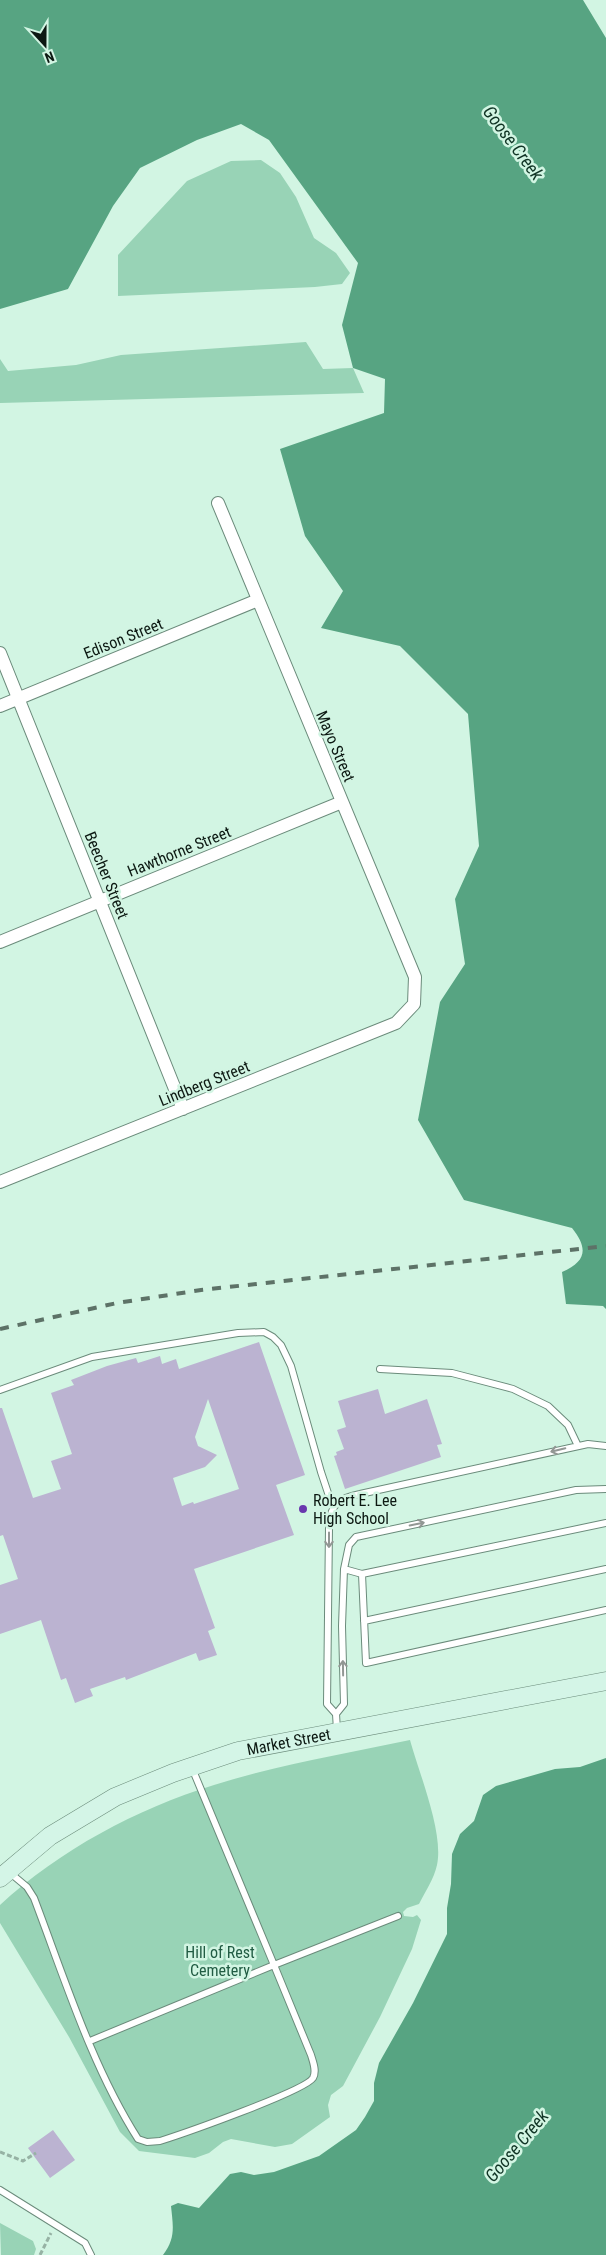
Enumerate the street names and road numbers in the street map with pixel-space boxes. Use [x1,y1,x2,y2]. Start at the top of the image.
street label: Edison Street [81,614,166,663]
street label: Mayo Street [312,708,359,785]
street label: Hawthorne Street [125,822,234,881]
street label: Beecher Street [80,829,133,922]
street label: Lindberg Street [156,1057,253,1110]
street label: Market Street [245,1725,333,1759]

